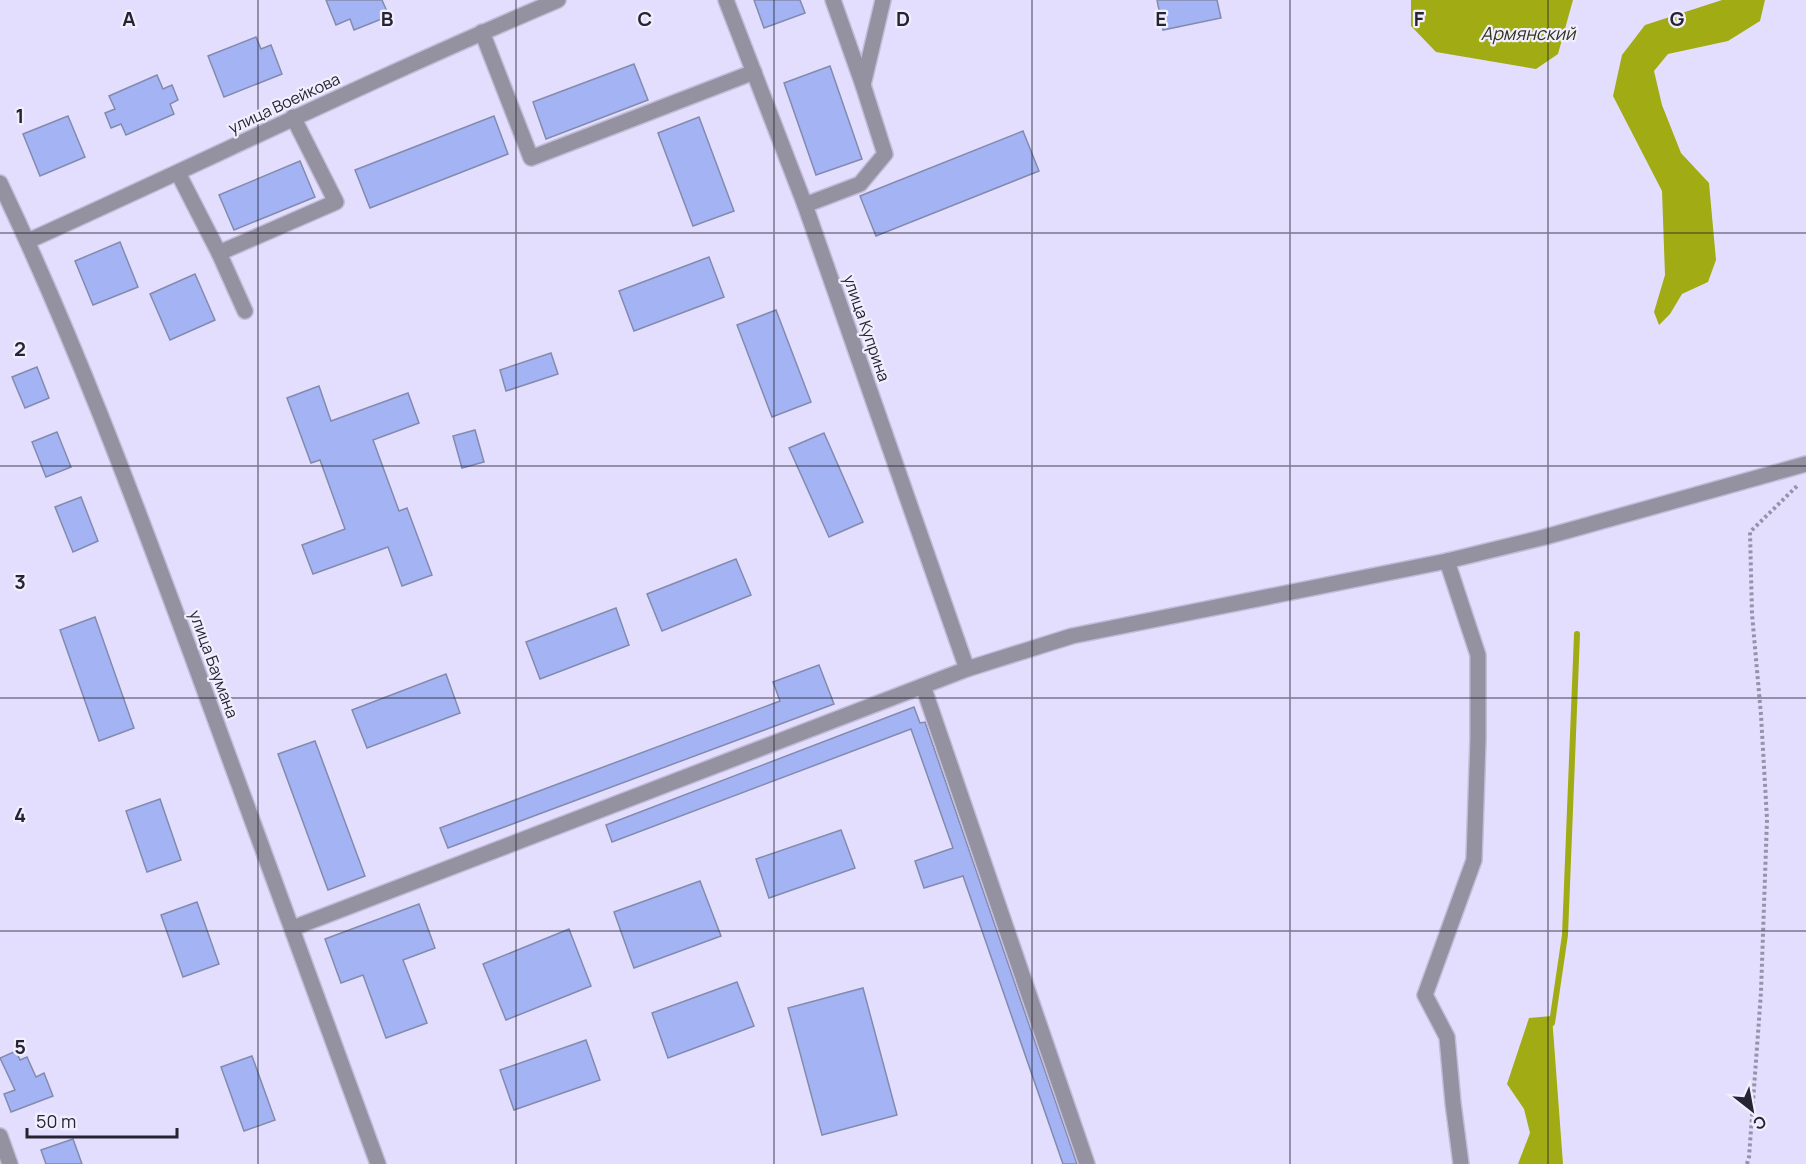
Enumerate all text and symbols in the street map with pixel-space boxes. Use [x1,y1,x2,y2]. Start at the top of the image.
text: A [122,5,136,32]
text: B [381,5,394,32]
text: C [638,5,652,32]
text: D [896,5,910,32]
text: E [1155,5,1167,32]
text: F [1414,5,1425,32]
text: G [1670,5,1685,32]
water label: Армянский [1481,21,1577,45]
street label: улица Воейкова [225,67,343,139]
text: 1 [16,102,24,129]
street label: улица Куприна [838,272,896,384]
text: 2 [14,335,26,362]
text: 3 [14,568,26,595]
street label: улица Баумана [184,607,244,721]
text: 4 [14,801,26,828]
text: 5 [14,1033,26,1060]
north arrow [1722,1080,1782,1140]
scale bar [27,1101,177,1139]
text: 50 m [36,1109,76,1133]
text: С [1749,1110,1770,1135]

